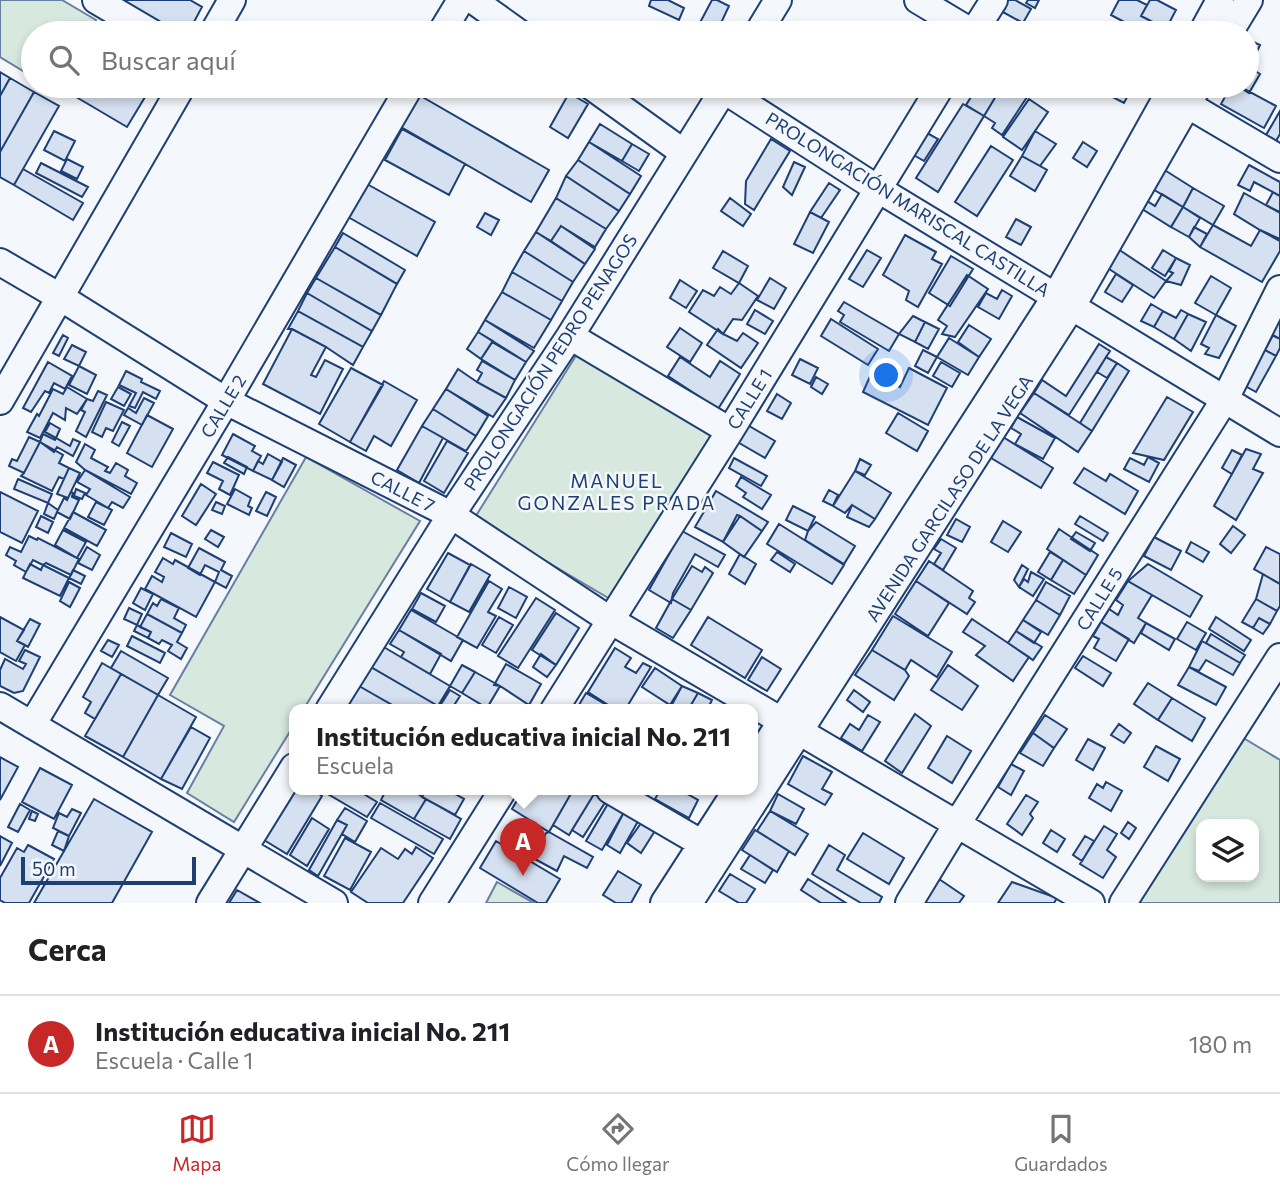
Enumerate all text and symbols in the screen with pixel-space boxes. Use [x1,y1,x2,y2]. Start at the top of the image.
search box [21,21,1259,98]
icon: search [45,41,83,79]
text: Buscar aquí [101,44,236,75]
street label: PROLONGACIÓN MARISCAL CASTILLA [762,107,1054,301]
street label: PROLONGACIÓN PEDRO PENAGOS [459,230,641,494]
your location [869,358,903,392]
street label: CALLE 1 [722,365,776,433]
street label: CALLE 2 [196,371,250,441]
street label: AVENIDA GARCILASO DE LA VEGA [861,371,1037,625]
street label: CALLE 7 [367,466,439,516]
district label: MANUEL GONZALES PRADA [518,469,716,514]
street label: CALLE 5 [1071,564,1127,634]
popup [289,704,758,795]
text: Institución educativa inicial No. 211 [316,720,731,751]
text: Escuela [316,751,394,779]
pin: A [500,818,546,876]
map controls [1196,819,1259,882]
button: layers [1196,819,1259,882]
scale bar [21,854,196,886]
text: 50 m [32,857,76,880]
text: Cerca [28,930,107,967]
text: Institución educativa inicial No. 211 [95,1015,510,1046]
text: A [43,1030,59,1058]
text: 180 m [1189,1030,1252,1058]
text: Escuela · Calle 1 [95,1046,253,1074]
tab: Mapa [172,1110,221,1175]
tab: Cómo llegar [566,1110,669,1175]
tab: Guardados [1014,1110,1108,1175]

